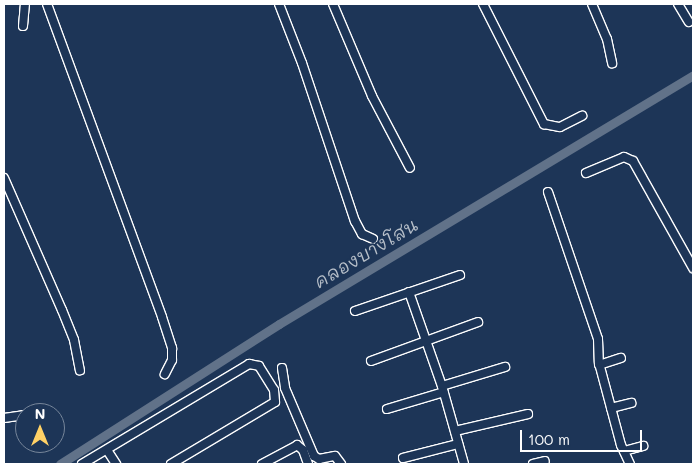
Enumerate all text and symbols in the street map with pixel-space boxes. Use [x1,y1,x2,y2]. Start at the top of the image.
water label: คลองบางโสน [310,214,422,292]
north arrow [15,403,65,453]
text: N [35,404,45,423]
scale bar [522,420,644,452]
text: 100 m [528,429,570,449]

